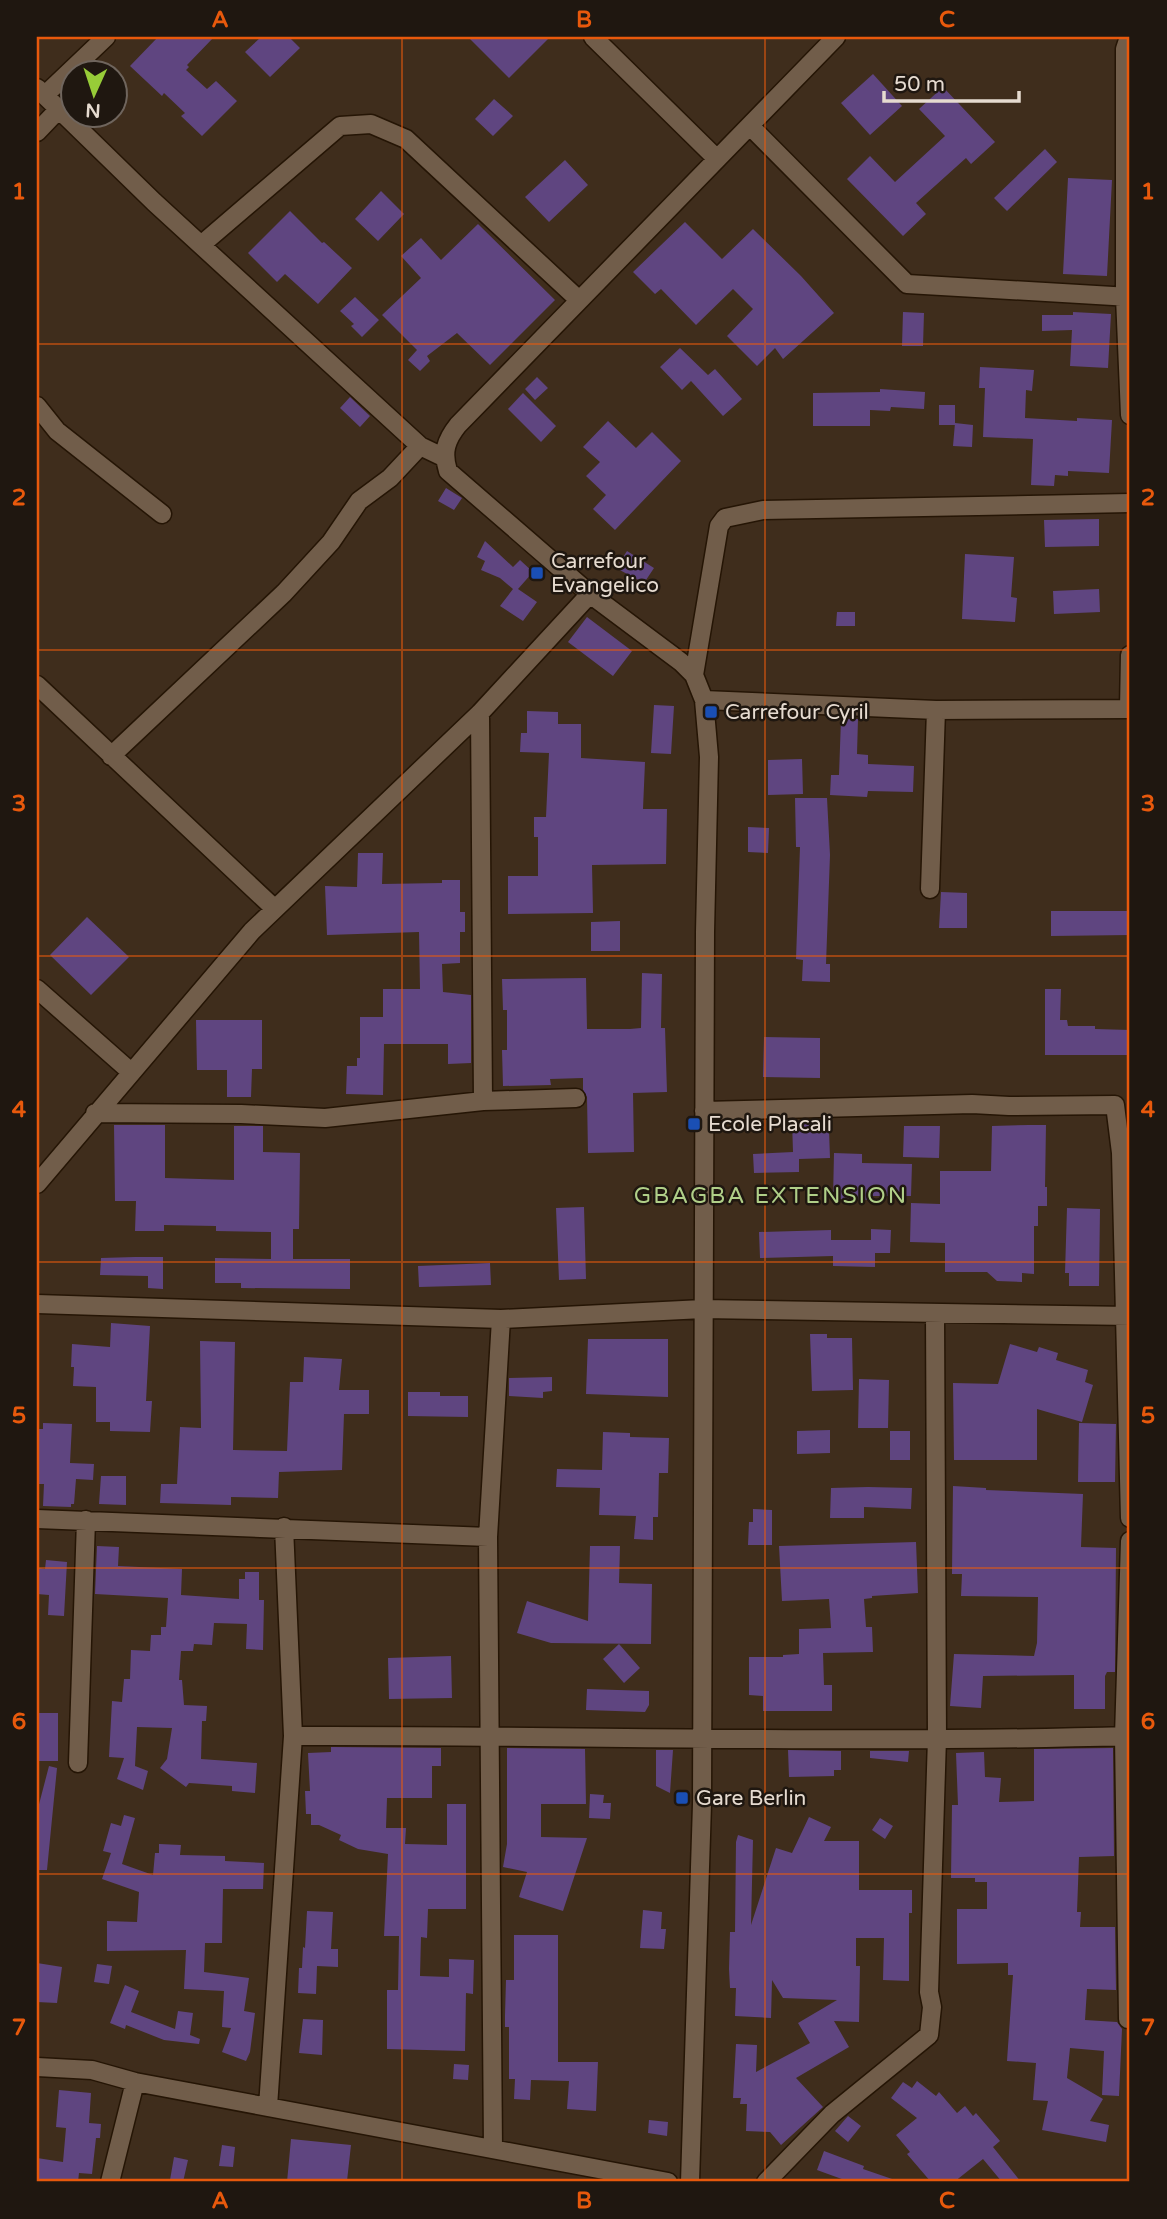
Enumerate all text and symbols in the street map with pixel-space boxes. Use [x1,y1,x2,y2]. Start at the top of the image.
text: A [211,6,229,34]
text: B [576,6,592,34]
text: C [939,6,955,34]
north arrow [60,60,130,130]
scale bar [884,60,1018,104]
text: 50 m [894,72,945,97]
text: N [85,99,101,121]
text: 1 [12,178,26,206]
text: 1 [1141,178,1155,206]
text: 2 [12,484,26,512]
text: 2 [1141,484,1155,512]
place label: Carrefour Evangelico [551,549,659,598]
marker: Carrefour Evangelico [529,565,545,581]
place label: Carrefour Cyril [725,700,869,725]
marker: Carrefour Cyril [703,704,719,720]
text: 3 [12,790,26,818]
text: 3 [1141,790,1155,818]
text: 4 [12,1096,27,1124]
text: 4 [1141,1096,1156,1124]
place label: Ecole Placali [708,1112,832,1137]
marker: Ecole Placali [686,1116,702,1132]
district label: GBAGBA EXTENSION [634,1182,908,1210]
text: 5 [12,1402,26,1430]
text: 5 [1141,1402,1155,1430]
text: 6 [12,1708,26,1736]
text: 6 [1141,1708,1155,1736]
place label: Gare Berlin [696,1786,806,1811]
marker: Gare Berlin [674,1790,690,1806]
text: 7 [12,2014,26,2042]
text: 7 [1141,2014,1155,2042]
text: A [211,2187,229,2215]
text: B [576,2187,592,2215]
text: C [939,2187,955,2215]

